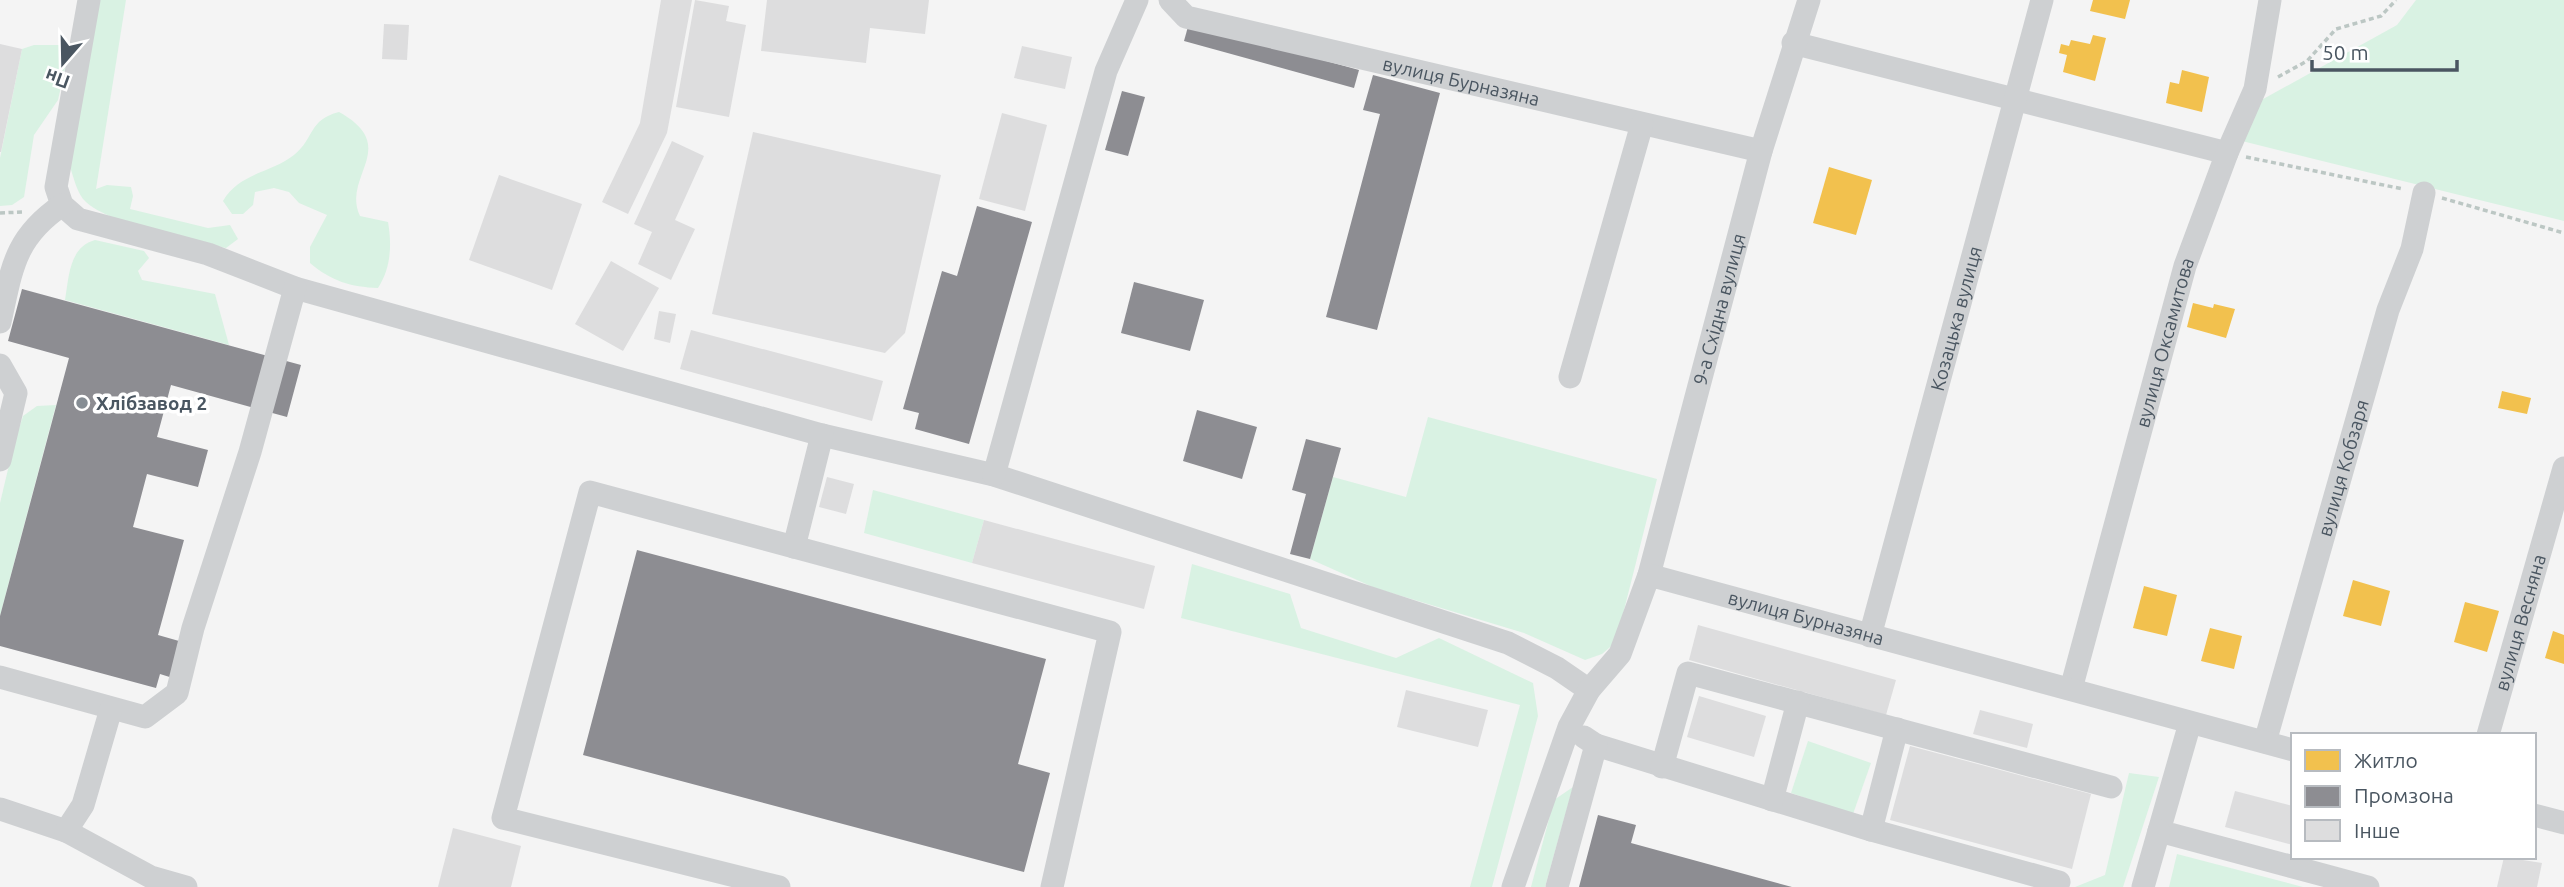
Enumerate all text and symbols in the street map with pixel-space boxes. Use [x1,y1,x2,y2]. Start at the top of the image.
north arrow [28,28,98,98]
scale bar [2312,28,2457,72]
text: 50 m [2322,40,2369,64]
street label: вулиця Бурназяна [1381,52,1542,110]
text: Пн [42,64,73,94]
street label: 9-а Східна вулиця [1689,231,1750,387]
street label: Козацька вулиця [1926,244,1986,393]
street label: вулиця Оксамитова [2131,254,2198,430]
place label: Хлібзавод 2 [96,392,207,414]
marker: Хлібзавод 2 [74,395,90,411]
street label: вулиця Кобзаря [2313,397,2373,539]
street label: вулиця Весняна [2490,552,2550,693]
street label: вулиця Бурназяна [1726,586,1886,649]
legend [2291,733,2536,859]
text: Житло [2354,748,2418,772]
text: Промзона [2354,783,2454,807]
text: Інше [2354,818,2400,842]

